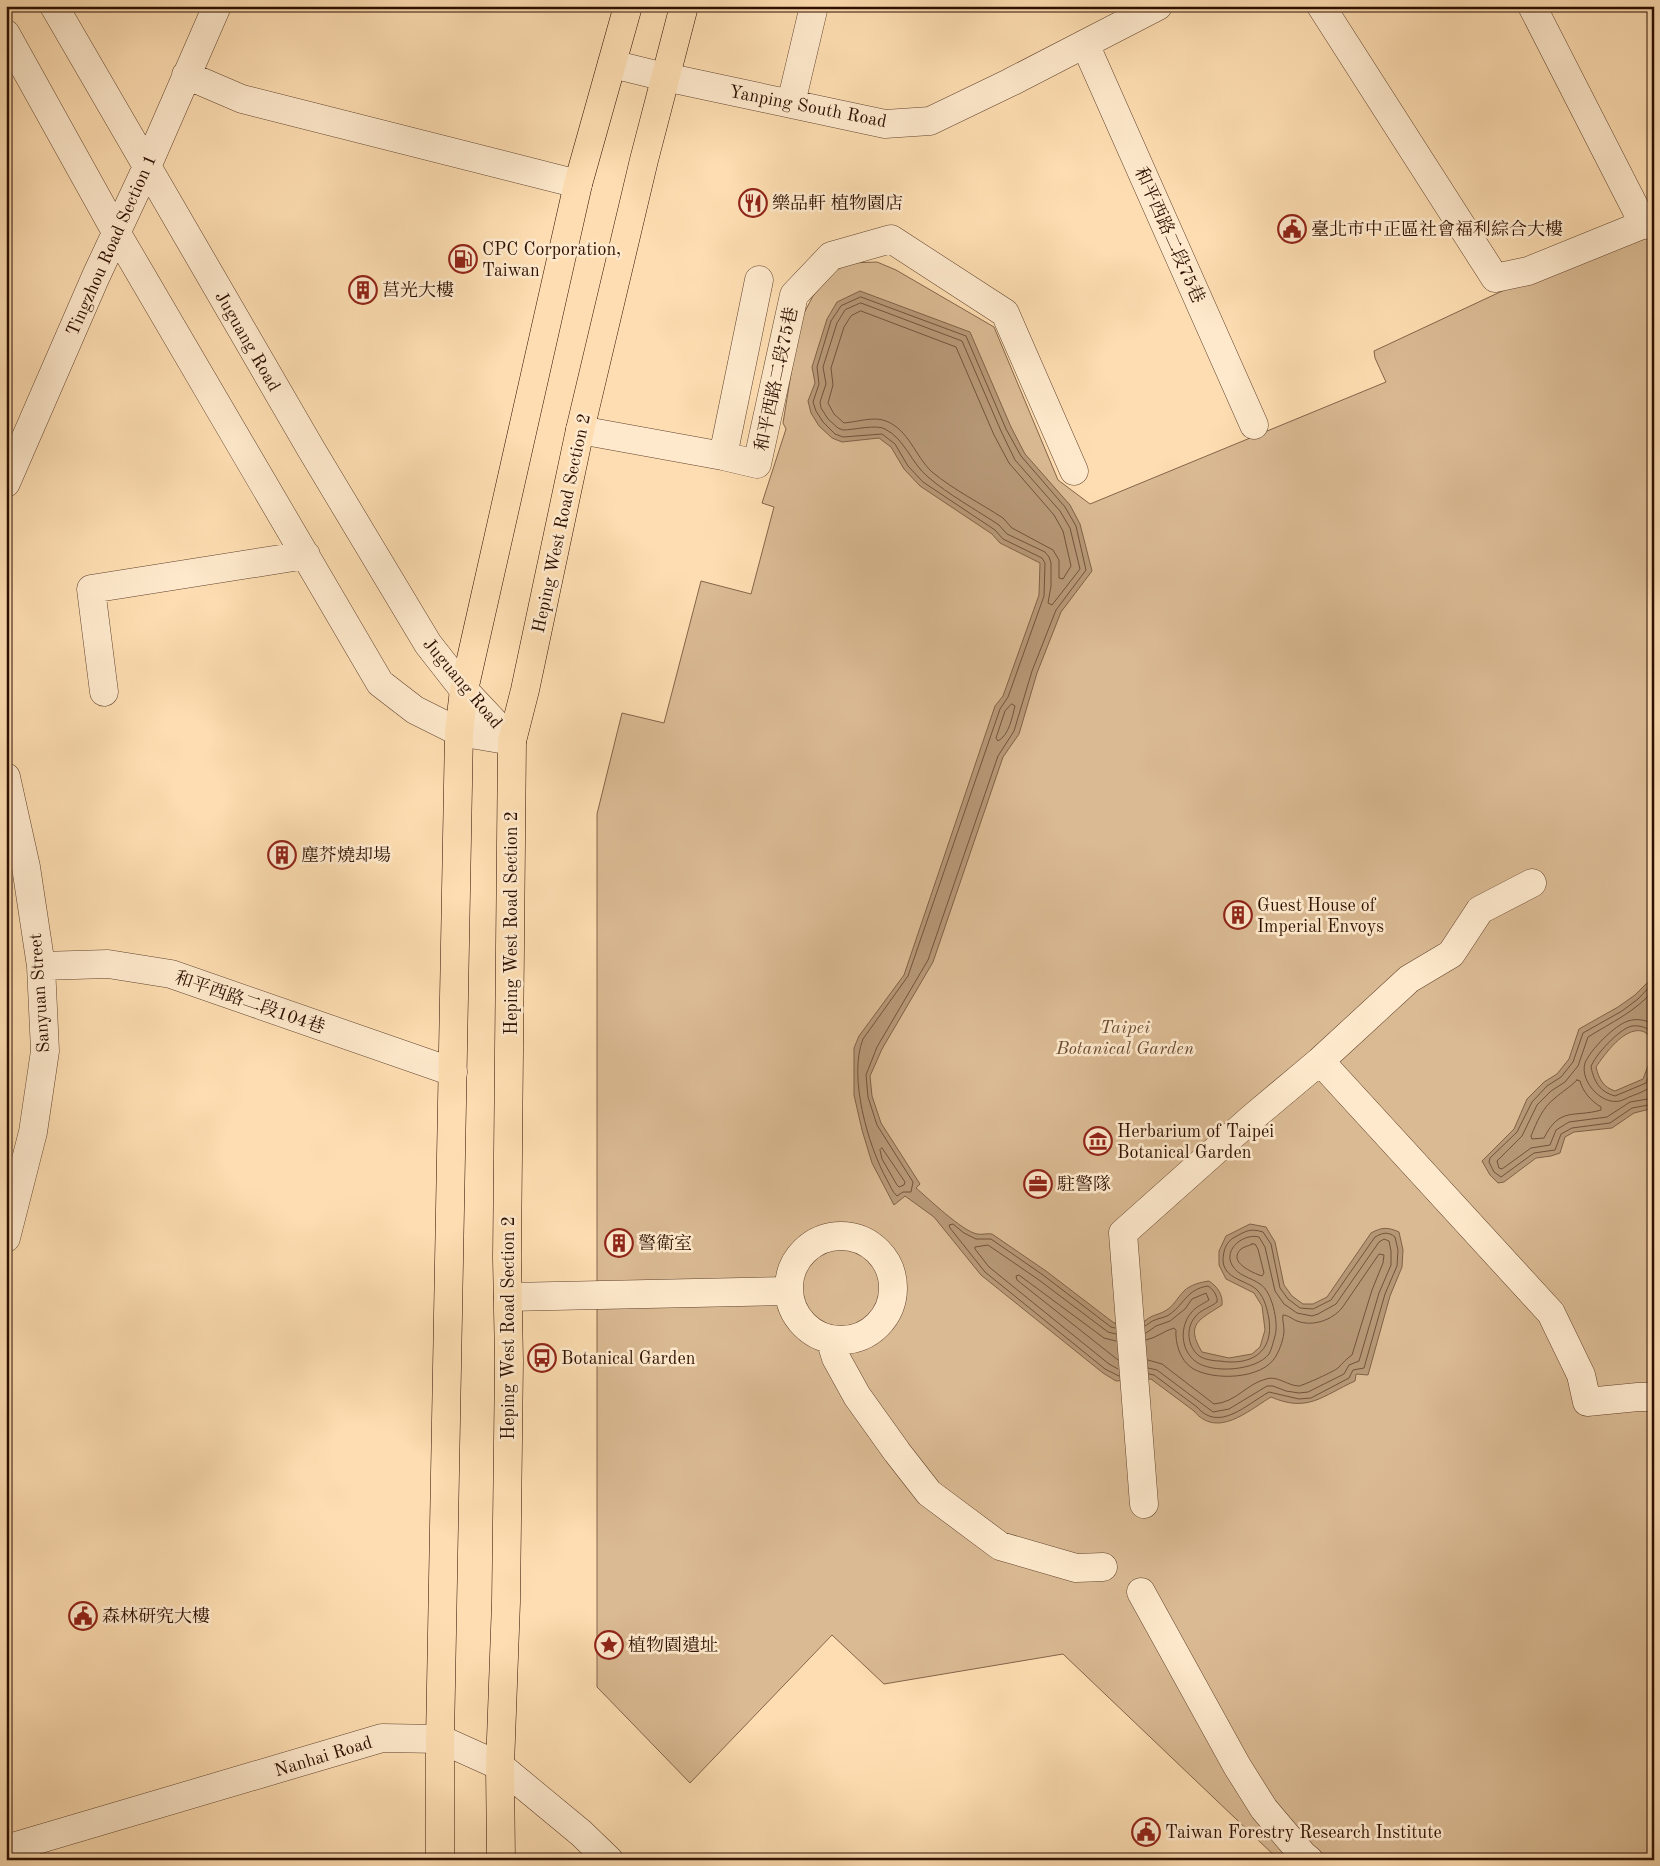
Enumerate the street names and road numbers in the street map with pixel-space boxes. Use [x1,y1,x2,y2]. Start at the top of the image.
street label: Yanping South Road [727,83,888,131]
street label: Tingzhou Road Section 1 [64,152,160,339]
street label: 和平西路二段75巷 [1131,164,1209,306]
street label: Juguang Road [211,288,283,395]
street label: 和平西路二段75巷 [751,305,801,453]
street label: Heping West Road Section 2 [530,412,594,635]
street label: Juguang Road [419,635,505,732]
street label: Heping West Road Section 2 [503,811,521,1035]
street label: Sanyuan Street [27,932,53,1054]
street label: 和平西路二段104巷 [172,967,328,1037]
street label: Heping West Road Section 2 [500,1216,518,1440]
street label: Nanhai Road [272,1734,374,1780]

